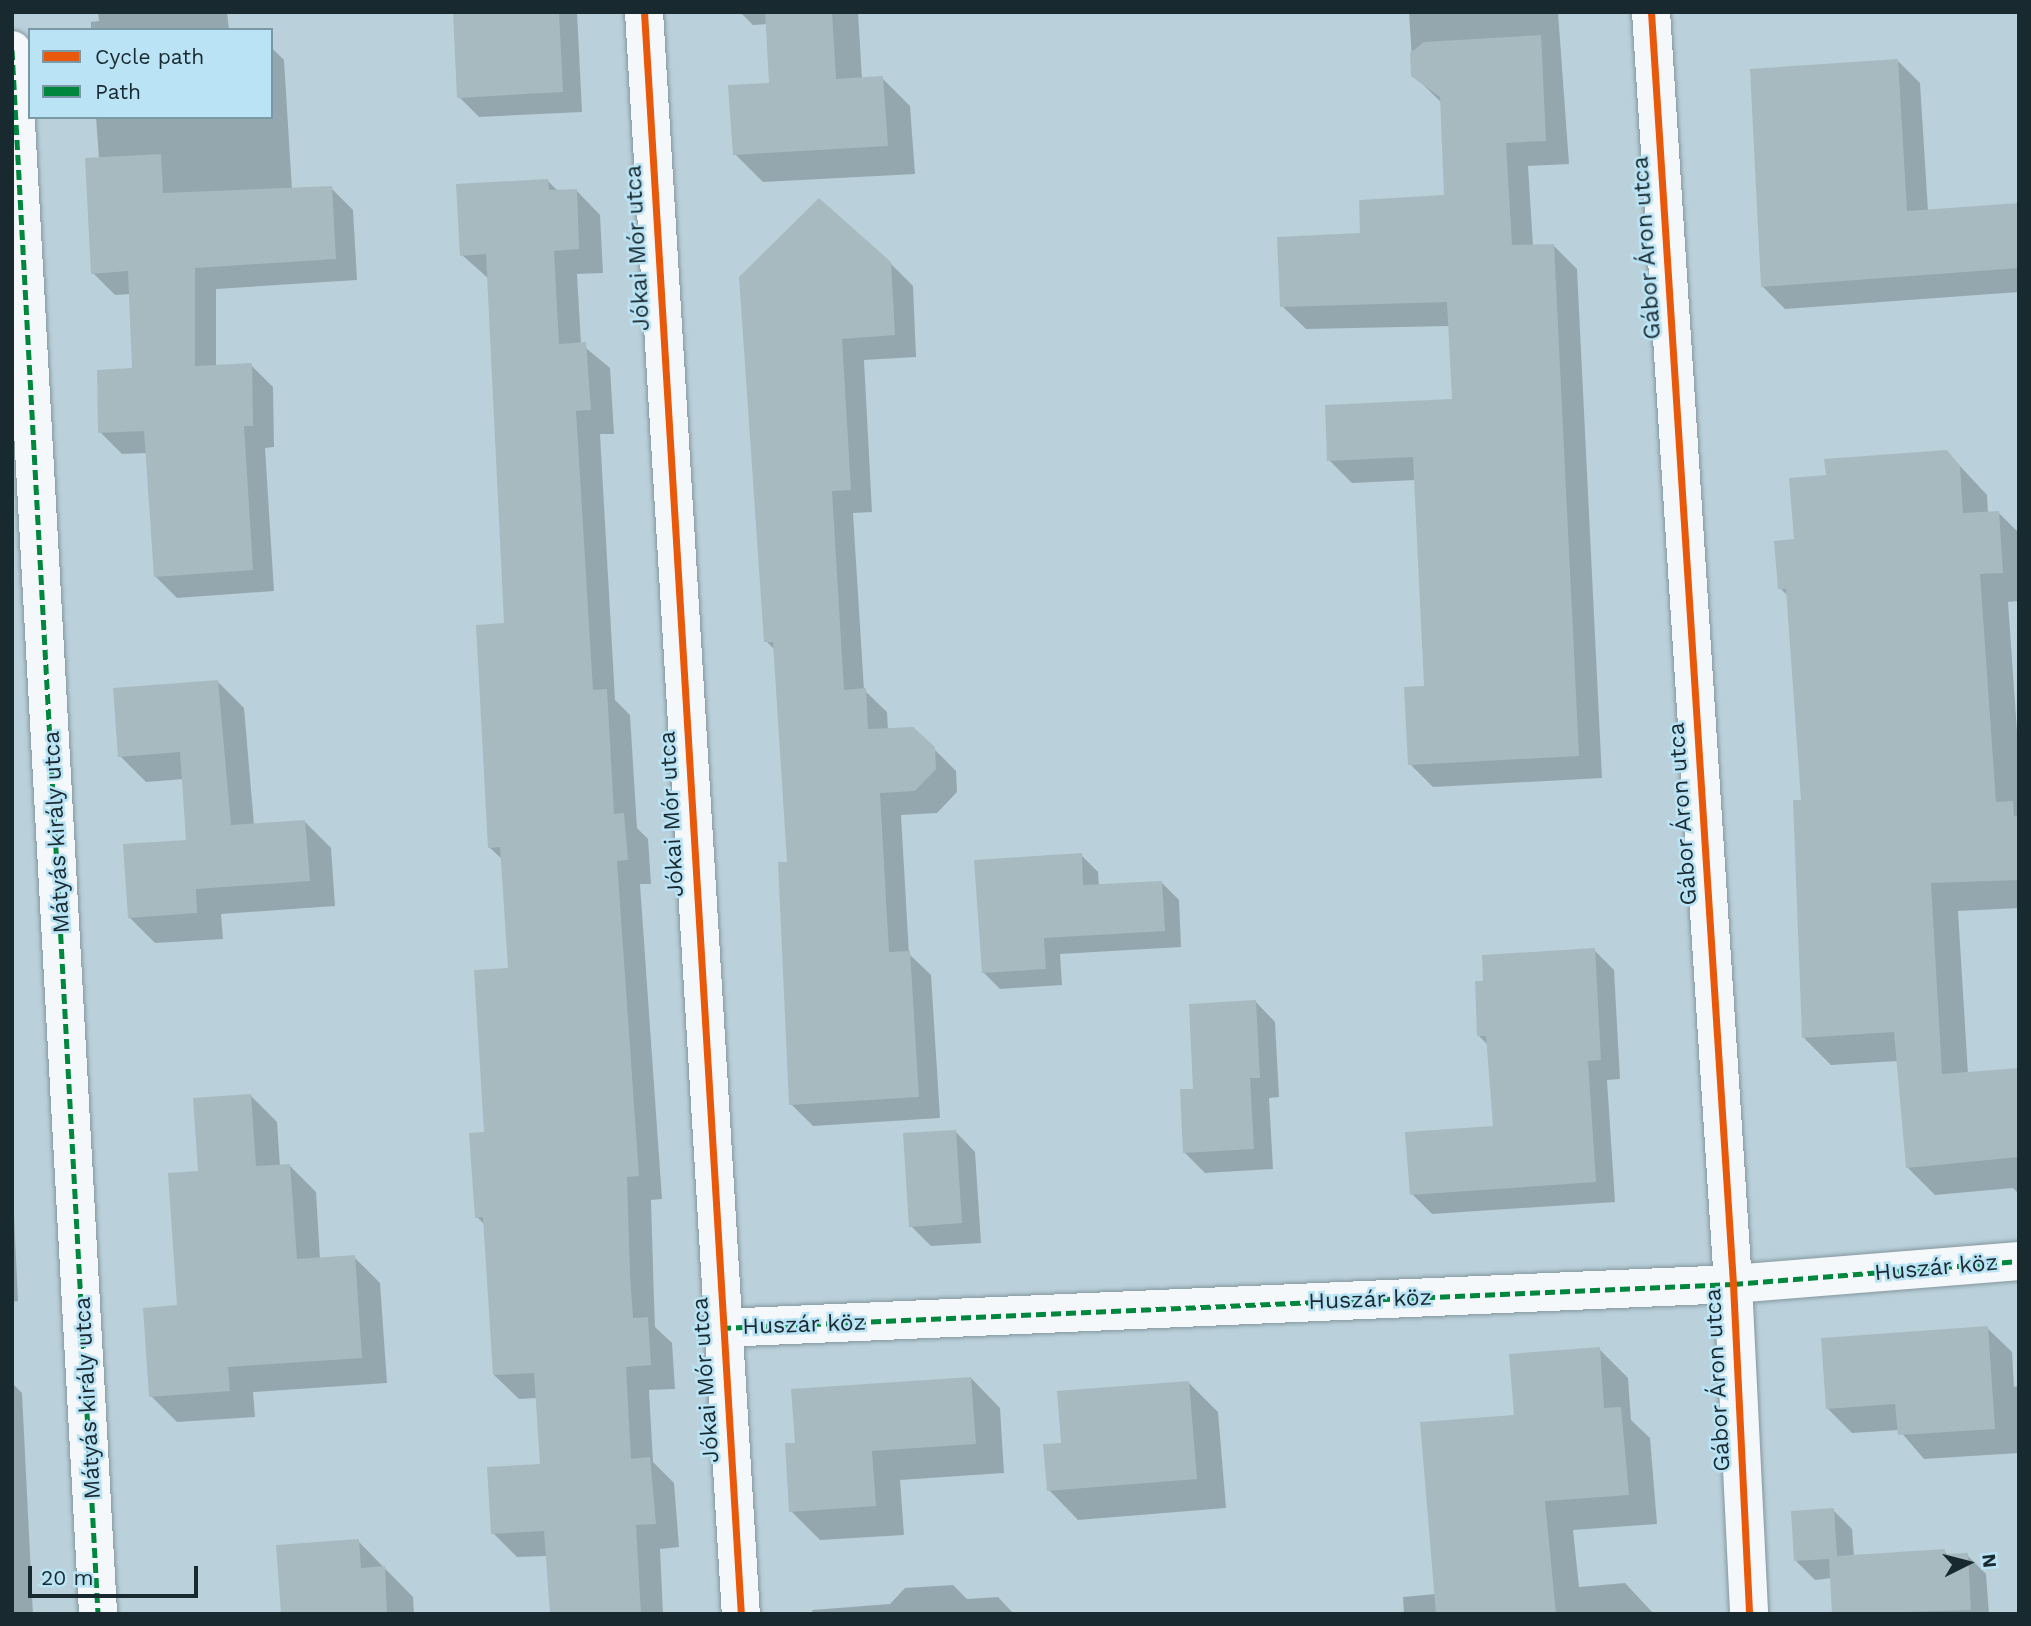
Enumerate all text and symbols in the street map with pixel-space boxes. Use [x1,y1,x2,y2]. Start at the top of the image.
legend [28,28,273,119]
text: Cycle path [95,44,204,69]
text: Path [95,79,141,104]
street label: Gábor Áron utca [1627,155,1667,341]
street label: Jókai Mór utca [620,164,656,332]
street label: Gábor Áron utca [1663,721,1703,907]
street label: Mátyás király utca [38,730,76,934]
street label: Jókai Mór utca [654,730,690,898]
street label: Huszár köz [1873,1249,1999,1287]
street label: Huszár köz [1308,1284,1432,1316]
street label: Gábor Áron utca [1699,1287,1737,1473]
street label: Mátyás király utca [69,1296,107,1500]
street label: Jókai Mór utca [686,1296,726,1464]
street label: Huszár köz [742,1309,866,1341]
north arrow [1933,1528,2003,1598]
scale bar [32,1552,201,1596]
text: N [1977,1553,2002,1569]
text: 20 m [41,1565,93,1590]

